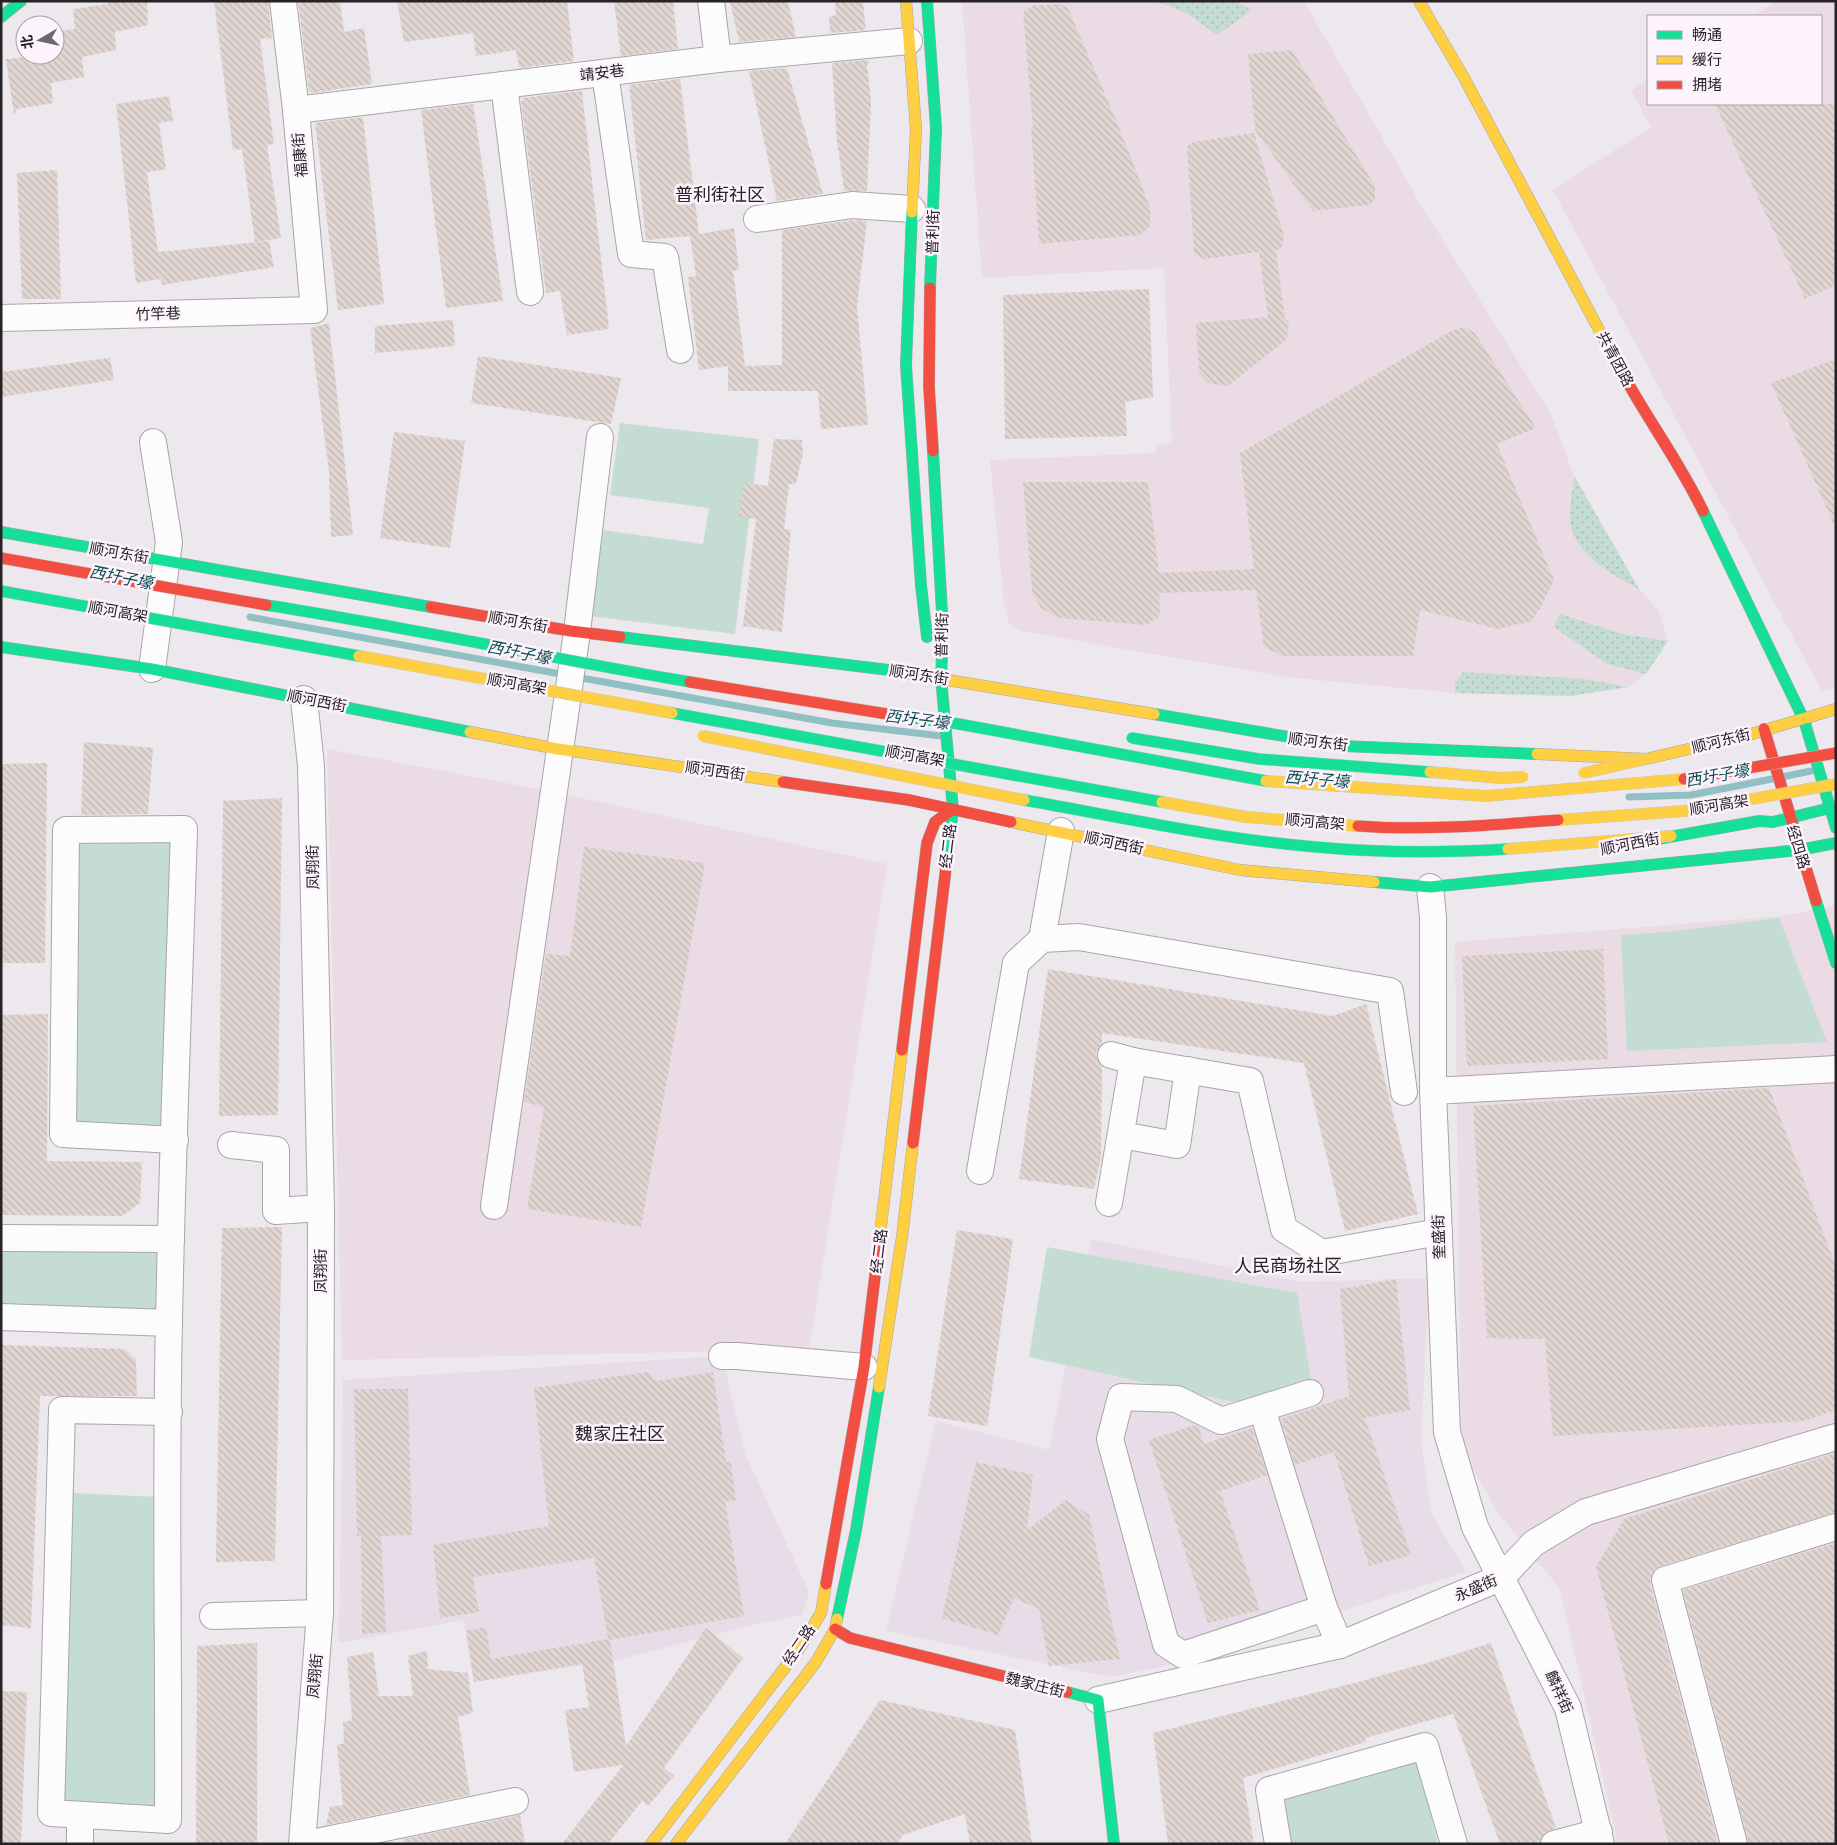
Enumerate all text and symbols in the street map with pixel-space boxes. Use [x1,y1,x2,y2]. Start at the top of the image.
north arrow [15,15,65,65]
legend [1647,15,1822,105]
text: 畅通 [1692,25,1722,43]
text: 北 [17,34,36,50]
text: 缓行 [1692,50,1722,68]
street label: 靖安巷 [578,60,625,84]
text: 拥堵 [1692,75,1722,93]
street label: 福康街 [288,132,310,178]
district label: 普利街社区 [675,183,765,205]
street label: 普利街 [922,209,942,255]
street label: 竹竿巷 [135,303,181,323]
street label: 共青团路 [1594,328,1638,389]
street label: 顺河东街 [88,538,150,566]
water label: 西圩子壕 [88,561,157,593]
street label: 顺河高架 [87,597,149,625]
street label: 顺河东街 [487,607,549,635]
street label: 普利街 [932,612,950,658]
water label: 西圩子壕 [486,636,555,668]
street label: 顺河东街 [888,660,950,688]
street label: 顺河高架 [486,669,548,697]
street label: 顺河西街 [286,685,348,715]
water label: 西圩子壕 [884,705,953,732]
street label: 顺河东街 [1689,724,1752,756]
street label: 顺河东街 [1287,728,1349,754]
street label: 顺河高架 [884,741,946,769]
street label: 顺河西街 [684,757,746,783]
water label: 西圩子壕 [1684,759,1753,789]
water label: 西圩子壕 [1284,766,1353,791]
street label: 顺河高架 [1688,790,1750,818]
street label: 顺河高架 [1284,809,1346,833]
street label: 经二路 [935,822,959,869]
street label: 经四路 [1784,823,1814,871]
street label: 顺河西街 [1083,827,1145,857]
street label: 顺河西街 [1599,828,1661,858]
street label: 凤翔街 [303,844,321,890]
street label: 奎盛街 [1428,1214,1448,1260]
street label: 经二路 [866,1227,890,1274]
street label: 凤翔街 [311,1248,329,1294]
district label: 人民商场社区 [1234,1254,1342,1276]
district label: 魏家庄社区 [575,1422,665,1444]
street label: 永盛街 [1451,1570,1500,1604]
street label: 经二路 [778,1621,818,1668]
street label: 凤翔街 [303,1653,325,1699]
street label: 麟祥街 [1543,1667,1577,1716]
street label: 魏家庄街 [1004,1668,1067,1700]

